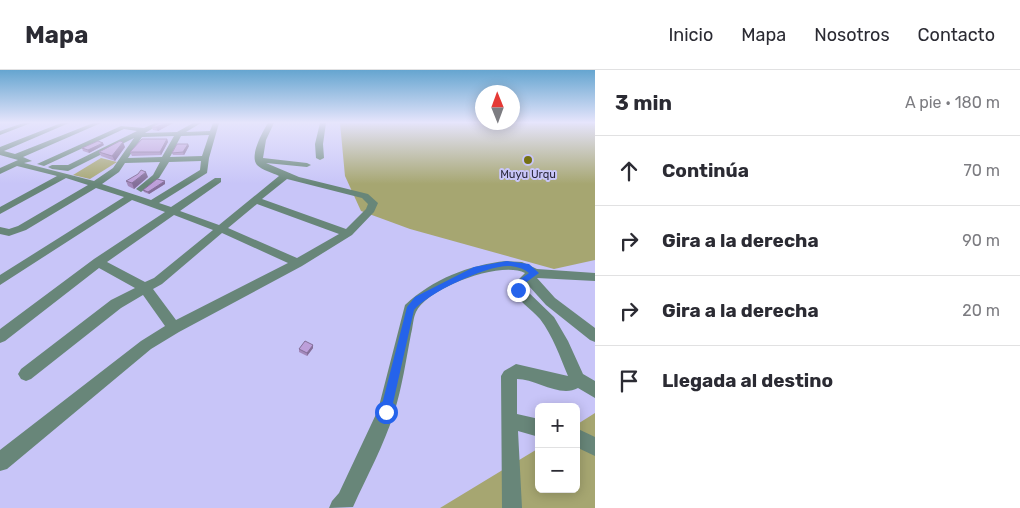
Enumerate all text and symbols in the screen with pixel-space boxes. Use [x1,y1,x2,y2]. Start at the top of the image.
text: Mapa [25,21,88,49]
text: Inicio [668,24,713,46]
text: Mapa [741,24,786,46]
text: Nosotros [814,24,890,46]
text: Contacto [918,24,995,46]
north arrow [475,85,520,130]
text: 3 min [615,90,672,115]
text: A pie · 180 m [905,93,1000,112]
marker: Muyu Urqu [522,154,534,166]
icon: ahead [615,157,643,185]
text: Continúa [662,159,749,182]
text: 70 m [963,161,1000,180]
place label: Muyu Urqu [500,168,556,181]
icon: right [615,227,643,255]
text: Gira a la derecha [662,229,819,252]
text: 90 m [962,231,1000,250]
route end [507,279,530,302]
icon: right [615,297,643,325]
text: Gira a la derecha [662,299,819,322]
text: 20 m [962,301,1000,320]
icon: arrive [615,367,643,395]
text: Llegada al destino [662,369,833,392]
route start [375,401,398,424]
map controls [535,403,580,493]
button: + [535,403,580,448]
button: − [535,448,580,493]

